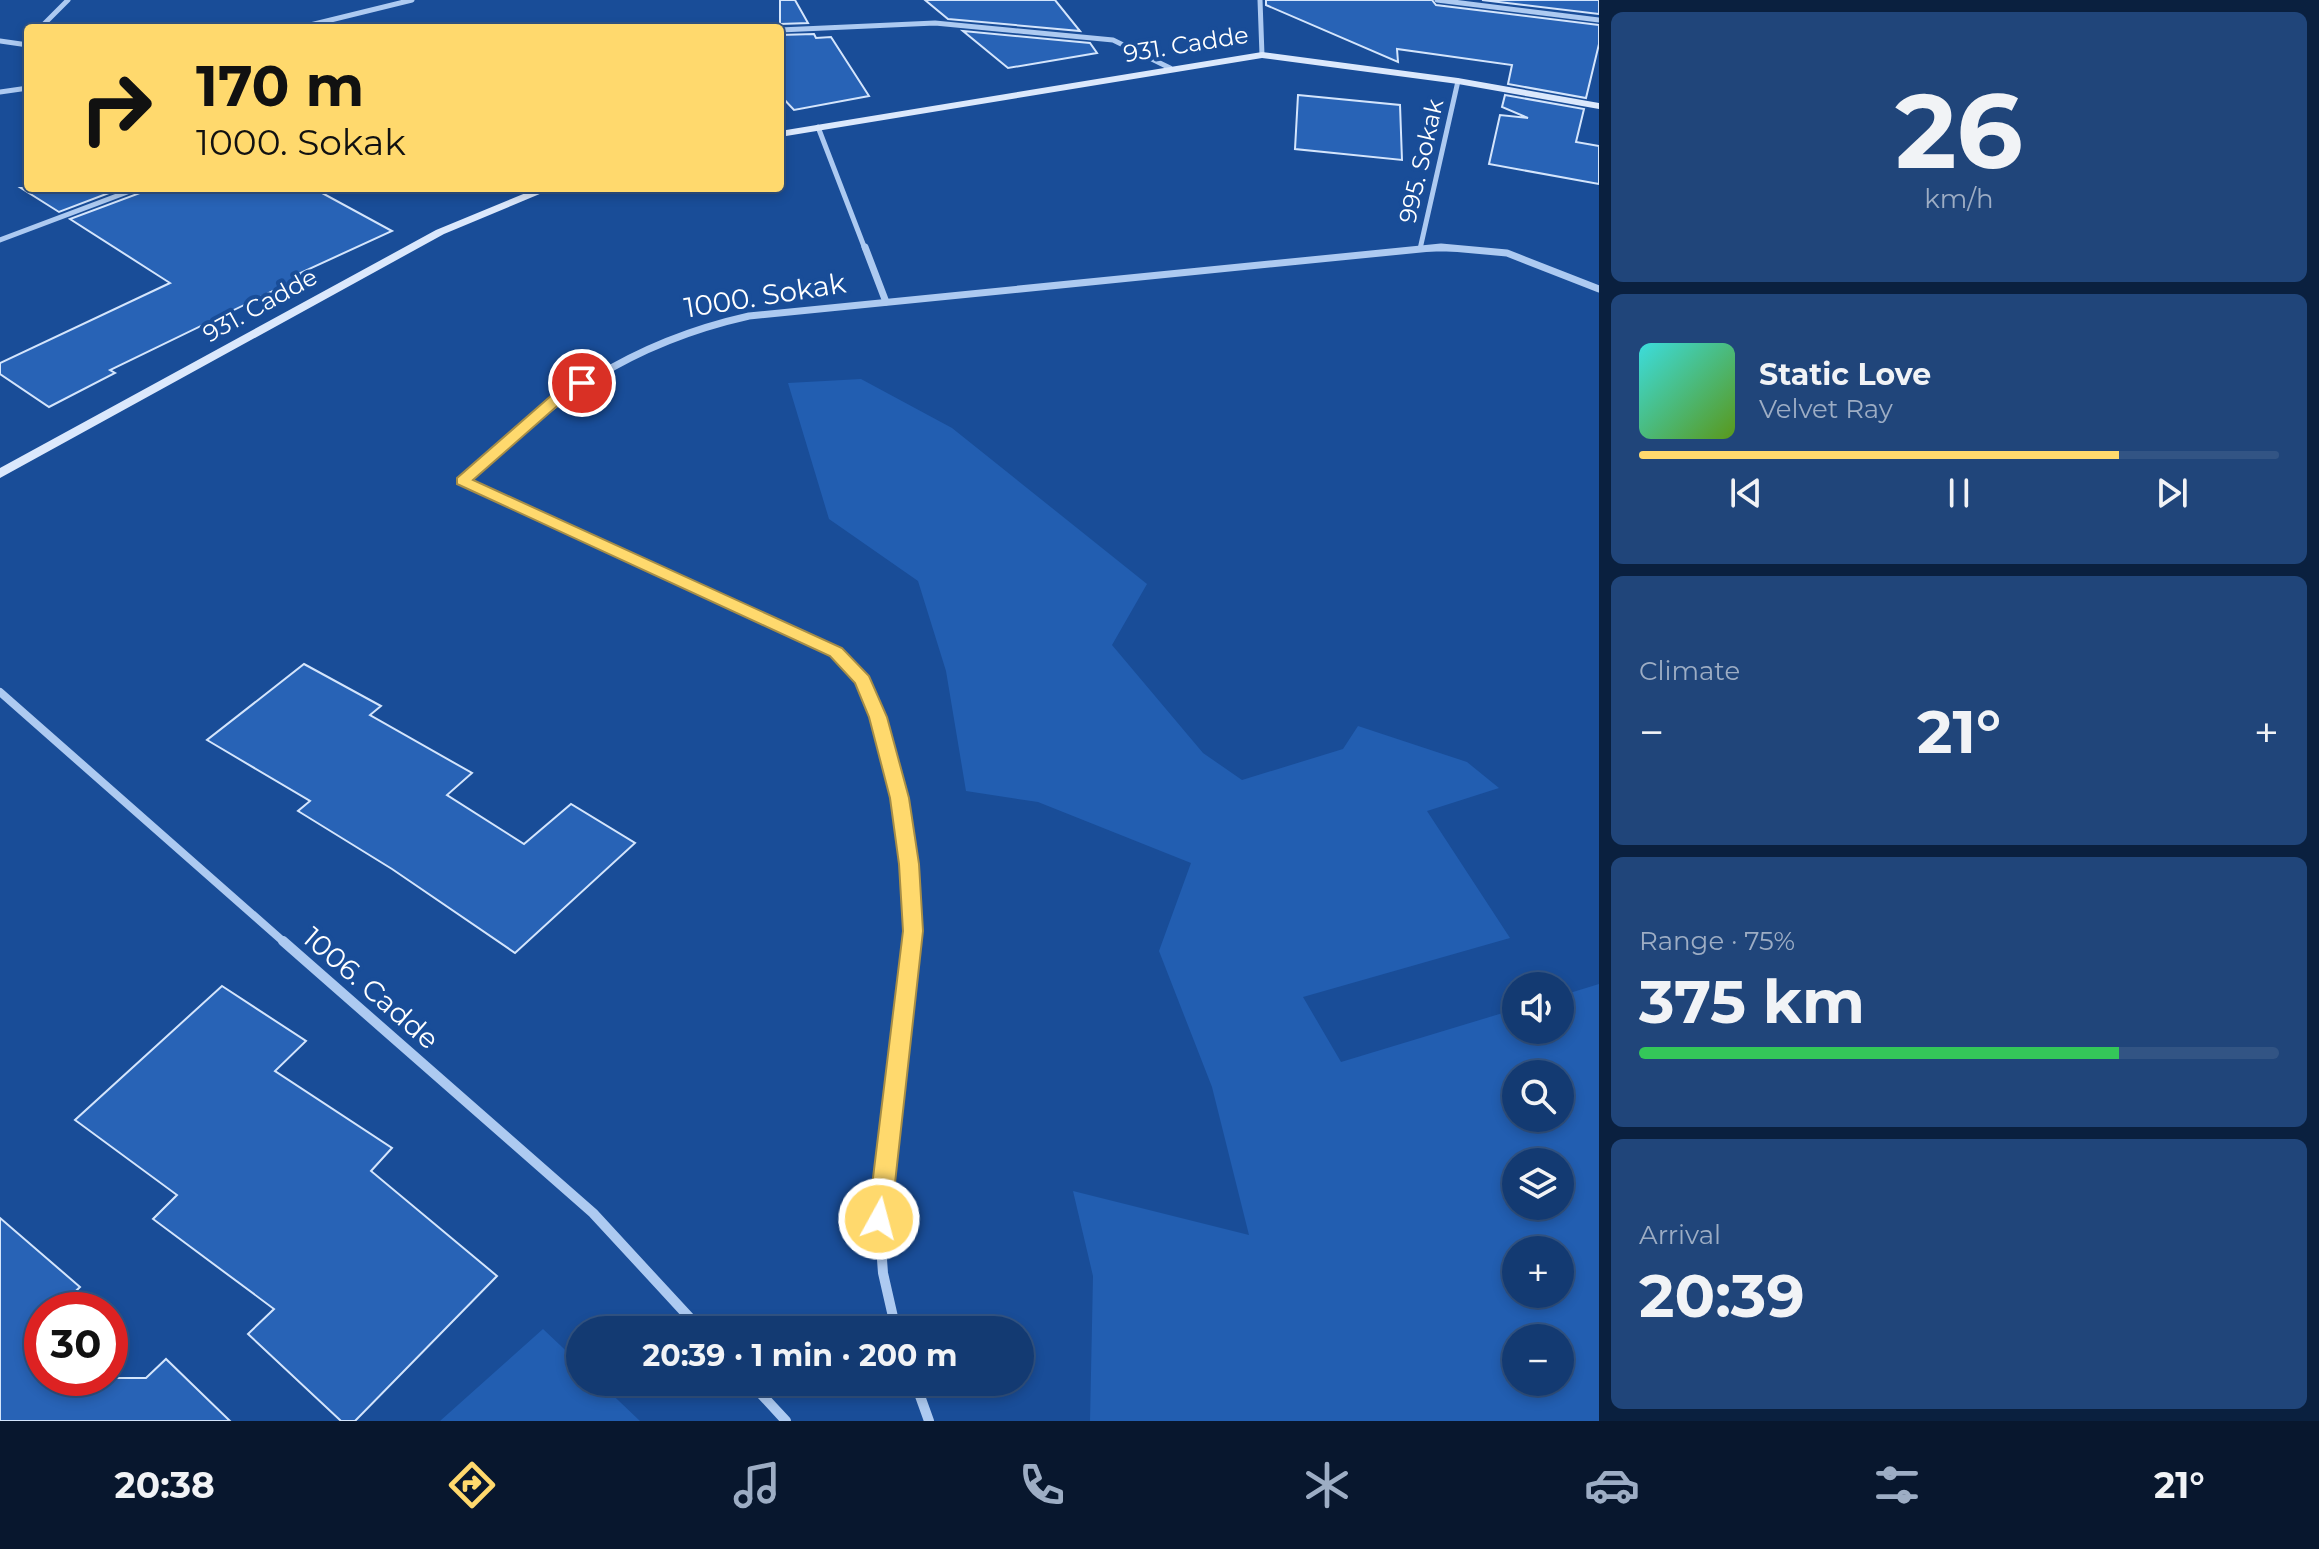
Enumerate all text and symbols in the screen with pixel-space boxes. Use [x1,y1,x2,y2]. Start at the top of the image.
street label: 931. Cadde [1122,20,1250,68]
text: 170 m [196,52,364,120]
icon: right [64,56,168,160]
text: 26 [1895,67,2023,194]
street label: 995. Sokak [1393,95,1450,226]
text: 1000. Sokak [196,120,406,164]
text: km/h [1924,183,1994,215]
street label: 931. Cadde [198,262,322,348]
street label: 1000. Sokak [682,265,848,325]
pin [548,349,616,417]
text: Static Love [1759,356,1931,393]
icon: arrive [560,361,604,405]
text: Velvet Ray [1759,393,1893,425]
icon: previous [1724,471,1768,515]
icon: pause [1937,471,1981,515]
icon: next [2150,471,2194,515]
text: Climate [1639,655,1740,687]
text: 21° [1917,695,2001,768]
text: − [1639,705,1664,759]
text: + [2254,705,2279,759]
street label: 1006. Cadde [296,920,446,1056]
text: Range · 75% [1639,925,1795,957]
text: 375 km [1639,965,1865,1038]
map controls [1502,972,1574,1396]
button: sound [1502,972,1574,1044]
button: search [1502,1060,1574,1132]
button: layers [1502,1148,1574,1220]
position arrow [837,1177,921,1261]
text: Arrival [1639,1219,1721,1251]
button: + [1502,1236,1574,1308]
text: 20:39 [1639,1259,1805,1332]
speed limit sign: 30 [24,1292,128,1396]
button: − [1502,1324,1574,1396]
text: 20:39 · 1 min · 200 m [643,1337,957,1374]
icon: directions [444,1457,500,1513]
icon: music [729,1457,785,1513]
icon: phone [1014,1457,1070,1513]
icon: climate [1299,1457,1355,1513]
icon: car [1584,1457,1640,1513]
icon: filters [1869,1457,1925,1513]
text: 20:38 [115,1463,215,1507]
text: 21° [2154,1463,2204,1507]

